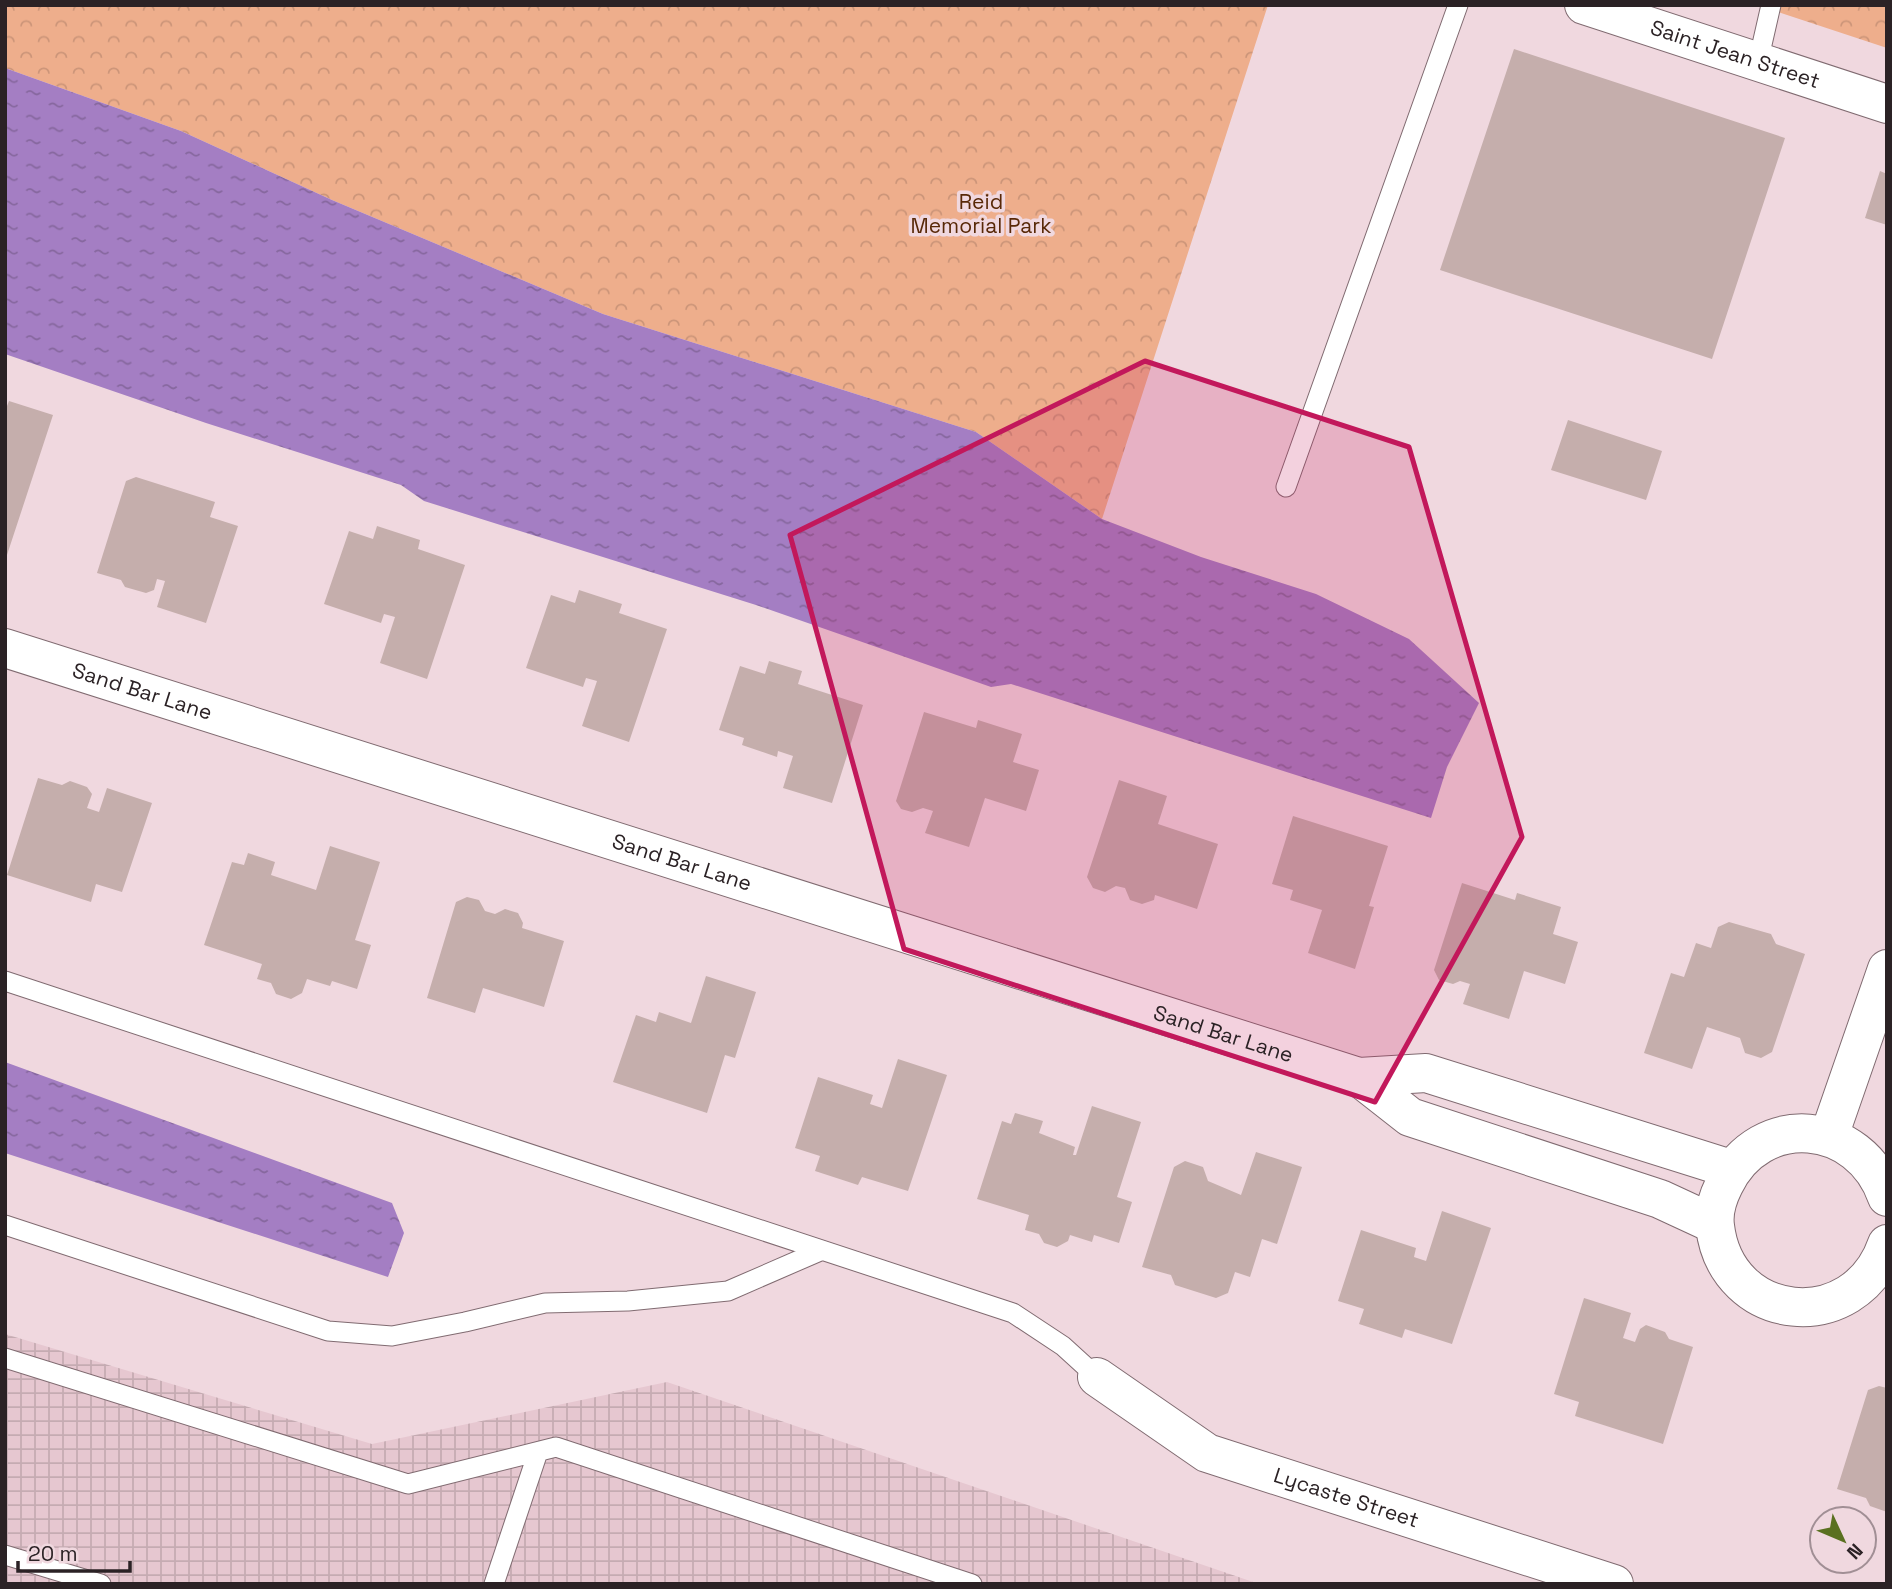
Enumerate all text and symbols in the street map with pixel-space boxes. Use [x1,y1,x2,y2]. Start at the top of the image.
street label: Saint Jean Street [1647,14,1823,94]
park label: Reid Memorial Park [911,188,1052,239]
street label: Sand Bar Lane [69,656,216,726]
street label: Sand Bar Lane [609,827,755,897]
street label: Sand Bar Lane [1150,999,1297,1068]
street label: Lycaste Street [1270,1461,1422,1533]
north arrow [1808,1505,1878,1575]
scale bar [18,1530,130,1574]
text: N [1841,1538,1868,1565]
text: 20 m [28,1540,78,1567]

